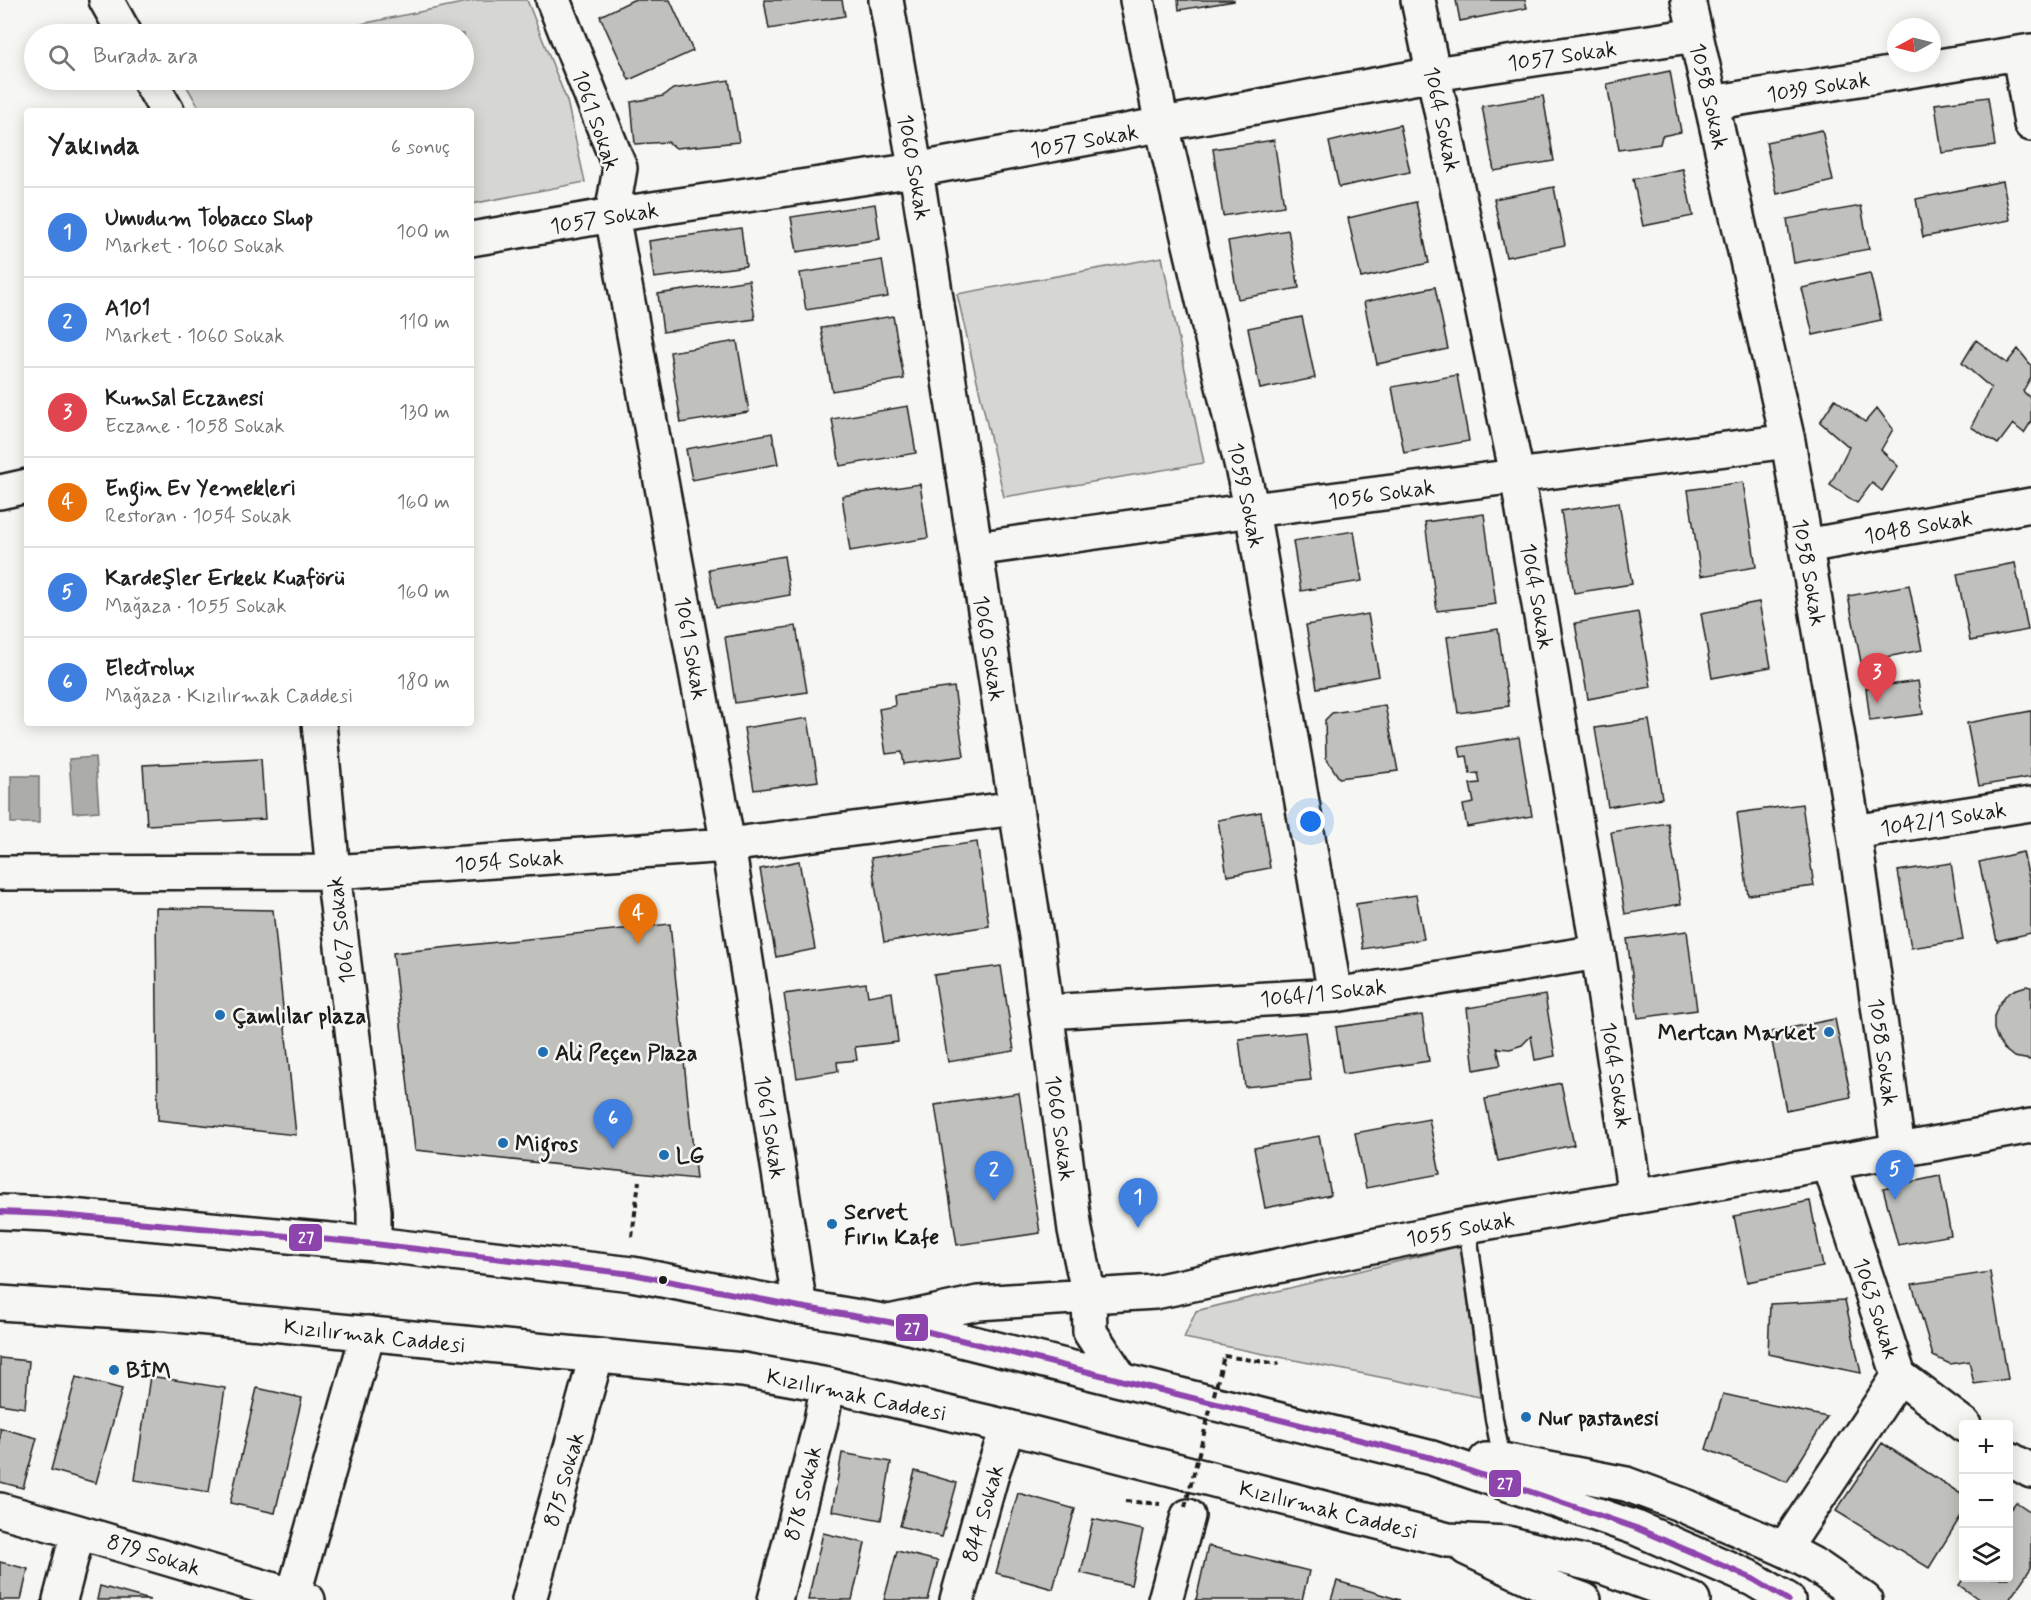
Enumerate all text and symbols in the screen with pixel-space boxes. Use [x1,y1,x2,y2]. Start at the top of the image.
north arrow [1887,18,1941,72]
search box [24,24,474,90]
street label: 1057 Sokak [1506,35,1619,78]
street label: 1058 Sokak [1682,40,1734,153]
icon: search [45,41,78,74]
text: Burada ara [93,43,198,71]
street label: 1064 Sokak [1416,64,1466,175]
street label: 1039 Sokak [1765,66,1872,110]
street label: 1061 Sokak [565,67,625,175]
street label: 1060 Sokak [890,112,936,222]
street label: 1057 Sokak [1028,119,1141,165]
text: Yakında [48,130,140,164]
text: 6 sonuç [391,134,450,161]
street label: 1057 Sokak [548,197,661,241]
text: Umudum Tobacco Shop [105,205,313,233]
text: 1 [63,219,72,246]
text: 100 m [396,219,450,246]
text: Market · 1060 Sokak [105,233,284,260]
text: A101 [105,295,150,323]
text: 2 [63,309,72,336]
text: 110 m [399,309,450,336]
text: Market · 1060 Sokak [105,323,284,350]
text: Kumsal Eczanesi [105,385,264,413]
text: 3 [63,399,72,426]
text: 130 m [399,399,450,426]
text: Eczane · 1058 Sokak [105,413,285,440]
street label: 1059 Sokak [1220,440,1270,551]
street label: 1056 Sokak [1326,474,1437,516]
text: Engin Ev Yemekleri [105,475,296,503]
text: 4 [62,489,73,516]
text: 160 m [397,489,450,516]
text: Restoran · 1054 Sokak [105,503,292,530]
street label: 1048 Sokak [1862,505,1975,551]
street label: 1058 Sokak [1785,516,1831,628]
street label: 1064 Sokak [1513,541,1559,652]
text: Kardeşler Erkek Kuaförü [105,565,344,593]
text: 5 [62,579,74,606]
text: 160 m [397,579,450,606]
text: Mağaza · 1055 Sokak [105,593,286,620]
street label: 1060 Sokak [966,593,1010,703]
street label: 1061 Sokak [667,595,713,702]
pin: 3 [1858,654,1896,703]
text: Electrolux [105,655,195,683]
text: 6 [62,669,73,696]
text: 180 m [397,669,450,696]
text: Mağaza · Kızılırmak Caddesi [105,683,354,710]
street label: 1042/1 Sokak [1878,796,2008,844]
your location [1296,807,1325,836]
street label: 1054 Sokak [454,844,565,880]
street label: 1067 Sokak [322,874,362,985]
pin: 4 [618,894,658,944]
street label: 1064/1 Sokak [1259,973,1388,1015]
street label: 1058 Sokak [1861,997,1903,1108]
place label: Çamlılar plaza [232,1003,366,1031]
marker: Çamlılar plaza [213,1008,227,1022]
street label: 1064 Sokak [1593,1020,1637,1131]
place label: Mertcan Market [1658,1020,1818,1048]
marker: Mertcan Market [1822,1025,1836,1039]
place label: Ali Peçen Plaza [555,1040,698,1068]
marker: Ali Peçen Plaza [536,1045,550,1059]
street label: 1061 Sokak [747,1074,791,1181]
street label: 1060 Sokak [1038,1074,1080,1183]
pin: 6 [594,1100,632,1149]
place label: Migros [515,1131,578,1163]
marker: Migros [496,1136,510,1150]
place label: LG [676,1143,705,1171]
marker: LG [657,1148,671,1162]
pin: 5 [1876,1150,1914,1200]
pin: 2 [974,1152,1014,1201]
pin: 1 [1118,1178,1158,1228]
place label: Servet Fırın Kafe [844,1199,939,1252]
street label: 1055 Sokak [1404,1206,1517,1254]
marker: Servet Fırın Kafe [825,1217,839,1231]
line badge: 27 [288,1223,323,1252]
text: 27 [298,1228,314,1249]
street label: 1063 Sokak [1846,1255,1905,1363]
unlabelled marker [657,1274,669,1286]
street label: Kızılırmak Caddesi [282,1313,467,1360]
line badge: 27 [895,1313,929,1342]
text: 27 [904,1319,920,1340]
place label: BİM [126,1358,171,1386]
marker: BİM [107,1363,121,1377]
street label: Kızılırmak Caddesi [764,1363,949,1429]
place label: Nur pastanesi [1538,1405,1659,1433]
marker: Nur pastanesi [1519,1410,1533,1424]
map controls [1959,1420,2013,1582]
button: + [1959,1420,2013,1474]
street label: 875 Sokak [538,1429,592,1530]
street label: 878 Sokak [779,1443,829,1544]
street label: 844 Sokak [957,1461,1011,1566]
line badge: 27 [1488,1469,1522,1498]
text: 27 [1497,1474,1513,1495]
button: − [1959,1474,2013,1528]
street label: Kızılırmak Caddesi [1236,1475,1421,1547]
street label: 879 Sokak [103,1528,204,1583]
button: layers [1959,1528,2013,1582]

